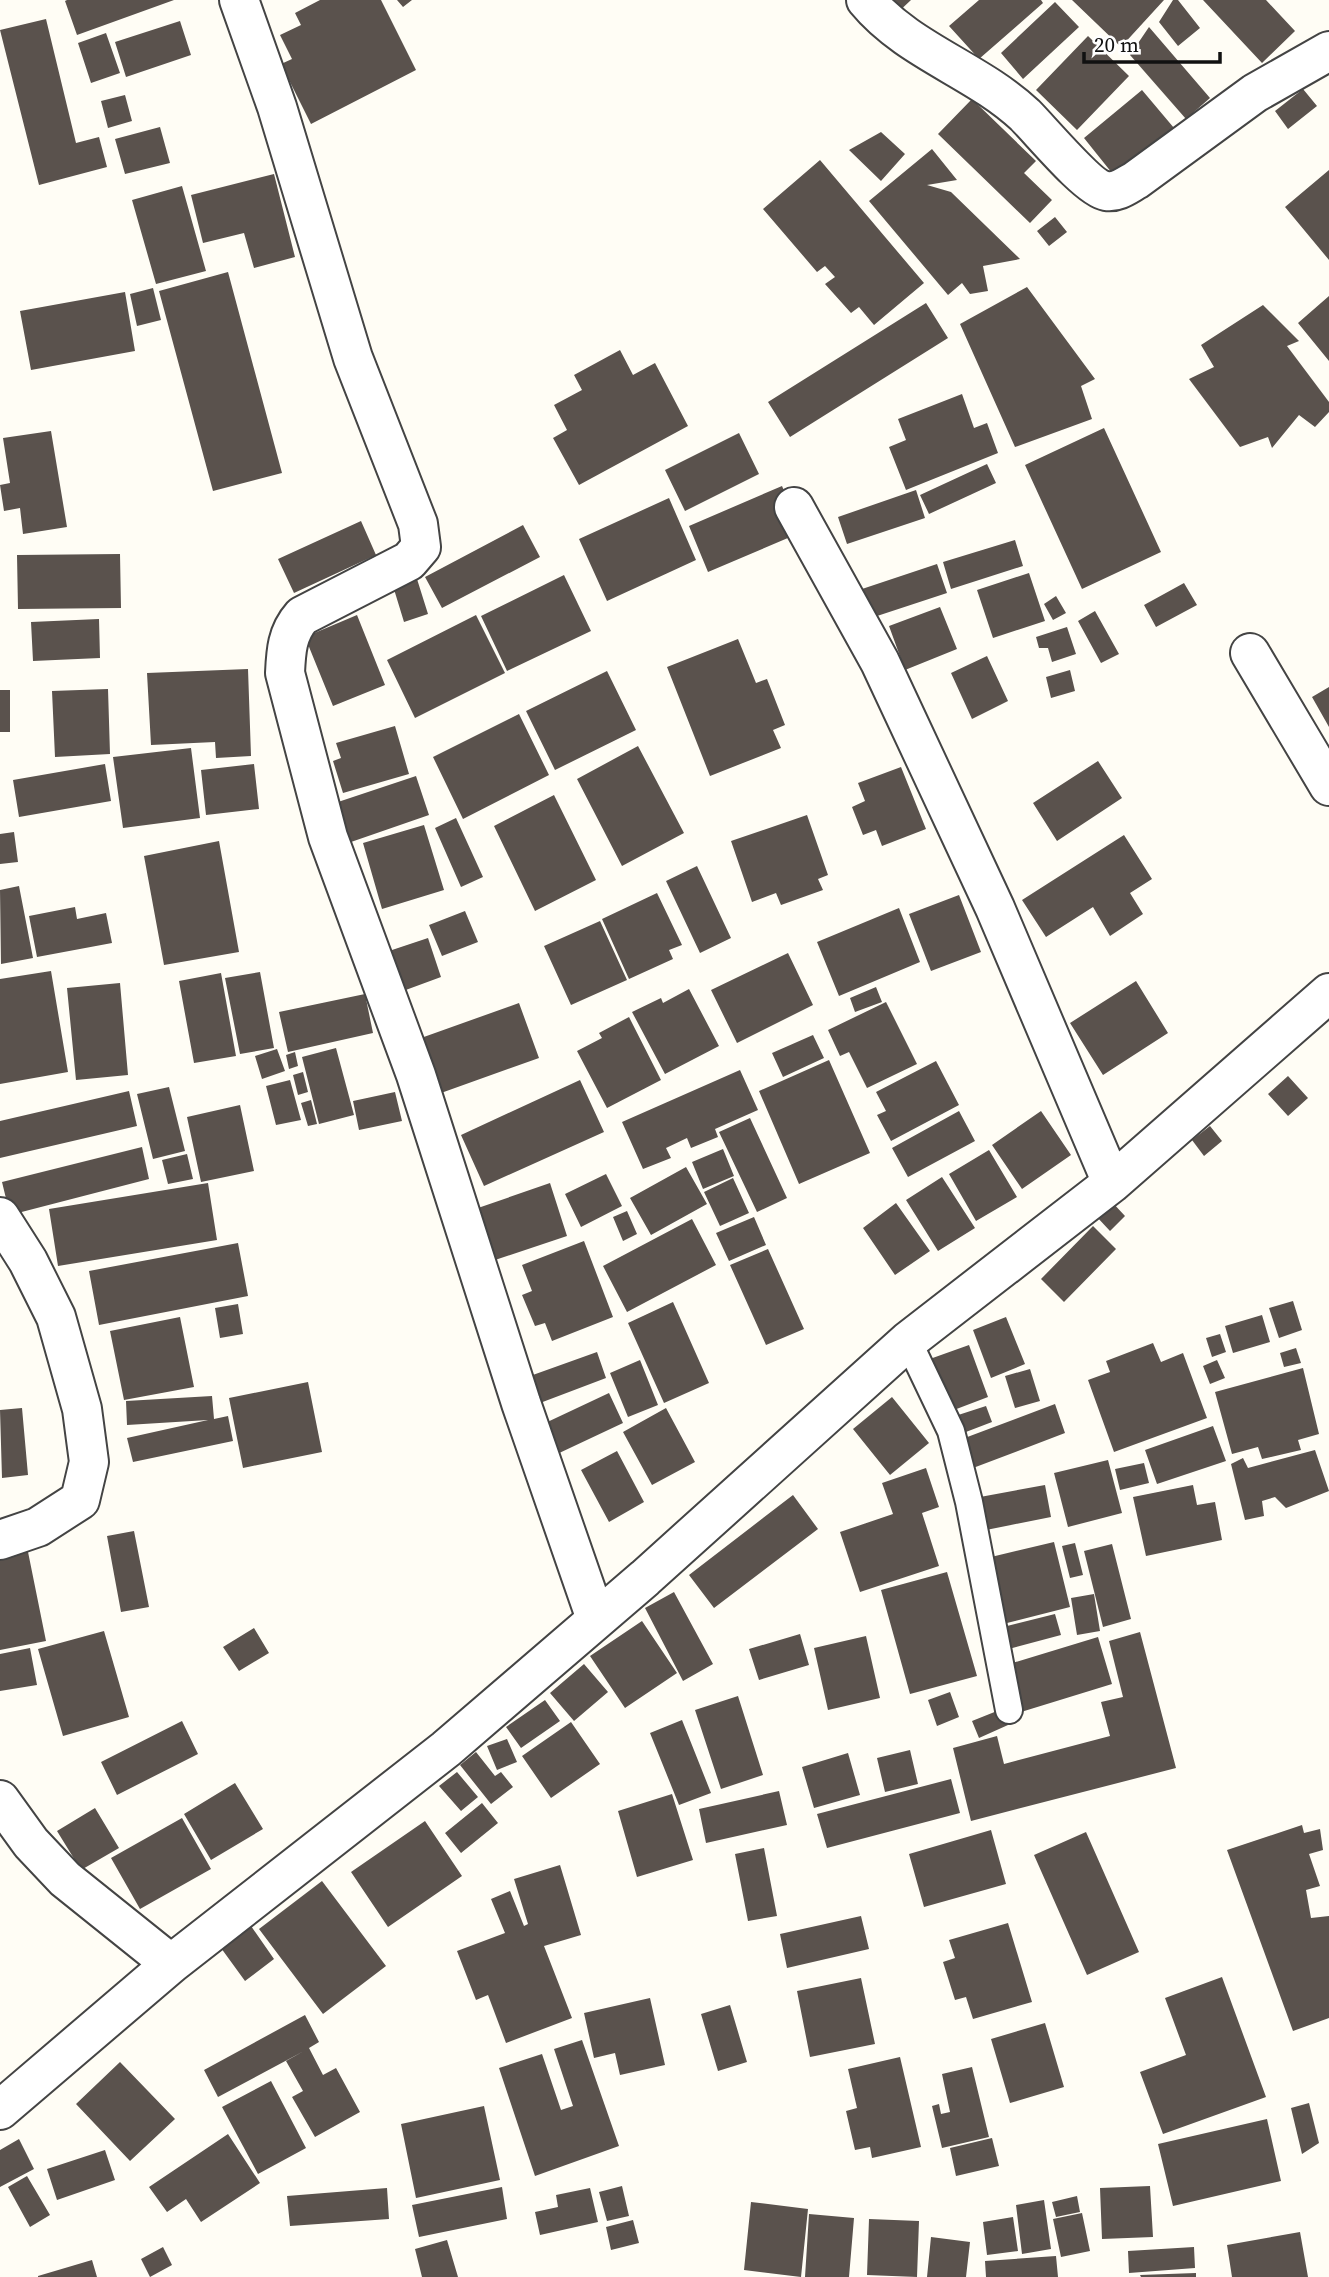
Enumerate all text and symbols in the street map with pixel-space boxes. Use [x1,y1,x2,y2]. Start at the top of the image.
scale bar [1084,21,1220,65]
text: 20 m [1094,30,1139,59]

